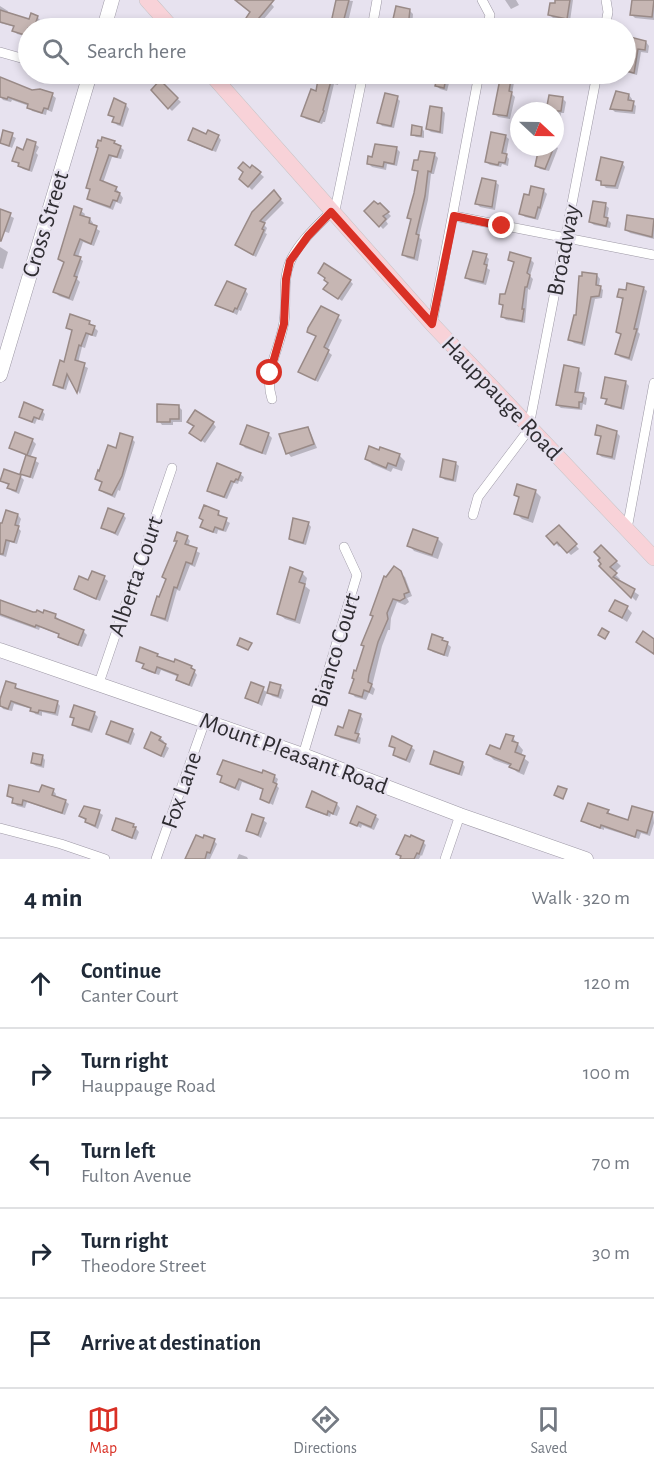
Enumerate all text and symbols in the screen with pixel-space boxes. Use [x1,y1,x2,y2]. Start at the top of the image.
search box [18,18,636,84]
icon: search [39,35,72,68]
text: Search here [87,40,186,62]
north arrow [510,102,564,156]
street label: Cross Street [18,168,74,280]
street label: Broadway [543,203,585,298]
route end [488,212,514,238]
street label: Hauppauge Road [437,332,566,465]
route start [256,359,282,385]
street label: Alberta Court [104,513,168,639]
street label: Bianco Court [307,590,365,710]
street label: Mount Pleasant Road [196,709,391,799]
street label: Fox Lane [158,749,206,832]
text: 4 min [24,885,83,911]
text: Walk · 320 m [532,888,630,908]
text: Continue [81,960,161,982]
icon: ahead [24,967,57,1000]
text: 120 m [584,973,630,993]
text: Canter Court [81,986,179,1006]
text: Turn right [81,1050,168,1072]
icon: right [24,1057,57,1090]
text: 100 m [583,1063,630,1083]
text: Hauppauge Road [81,1076,216,1096]
text: Turn left [81,1140,155,1162]
icon: left [24,1147,57,1180]
text: 70 m [592,1153,630,1173]
text: Fulton Avenue [81,1166,192,1186]
text: Turn right [81,1230,168,1252]
icon: right [24,1237,57,1270]
text: 30 m [592,1243,630,1263]
text: Theodore Street [81,1256,206,1276]
icon: arrive [24,1327,57,1360]
text: Arrive at destination [81,1332,261,1354]
tab: Map [87,1403,120,1458]
tab: Directions [293,1403,357,1458]
tab: Saved [531,1403,567,1458]

